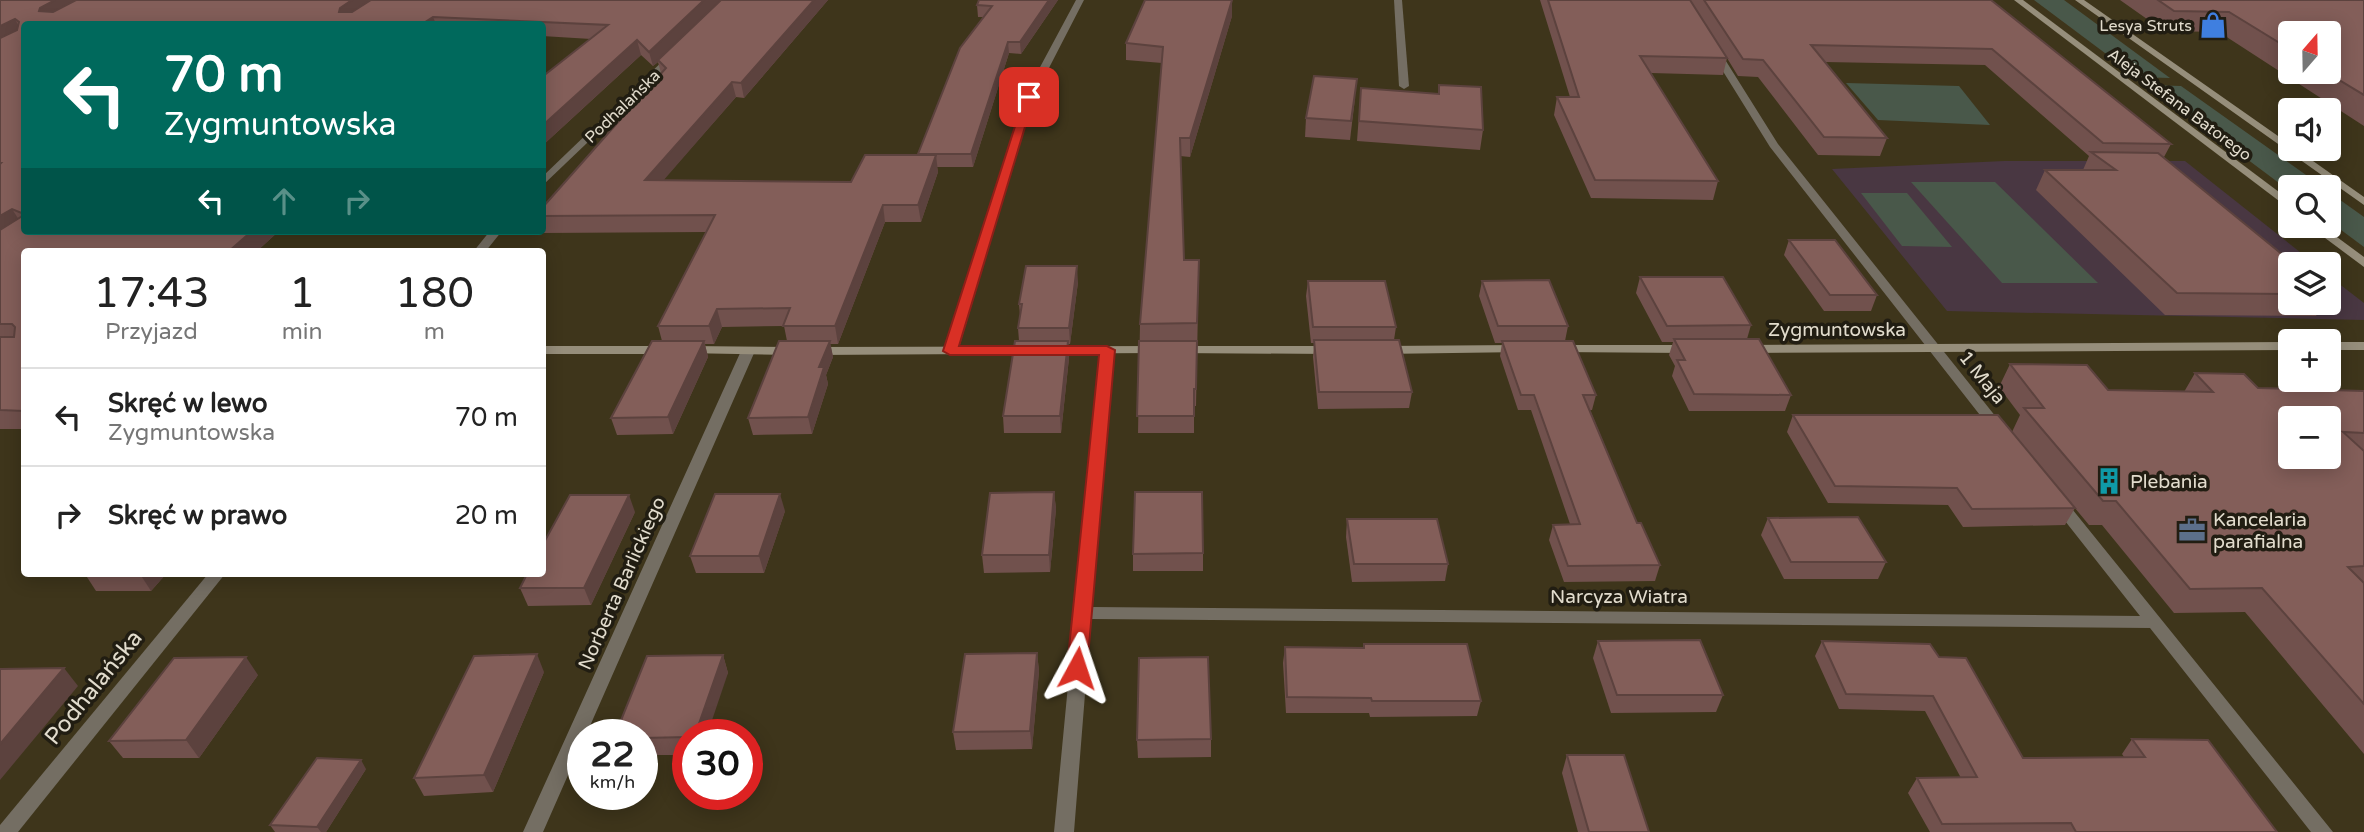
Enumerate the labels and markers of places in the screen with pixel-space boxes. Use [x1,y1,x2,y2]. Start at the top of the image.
shop icon: Lesya Struts [2198,10,2228,40]
place label: Lesya Struts [2099,16,2192,36]
pin [999,67,1059,127]
building icon: Plebania [2094,466,2124,496]
place label: Plebania [2130,471,2208,493]
place label: Kancelaria parafialna [2213,509,2307,553]
office icon: Kancelaria parafialna [2177,515,2207,545]

